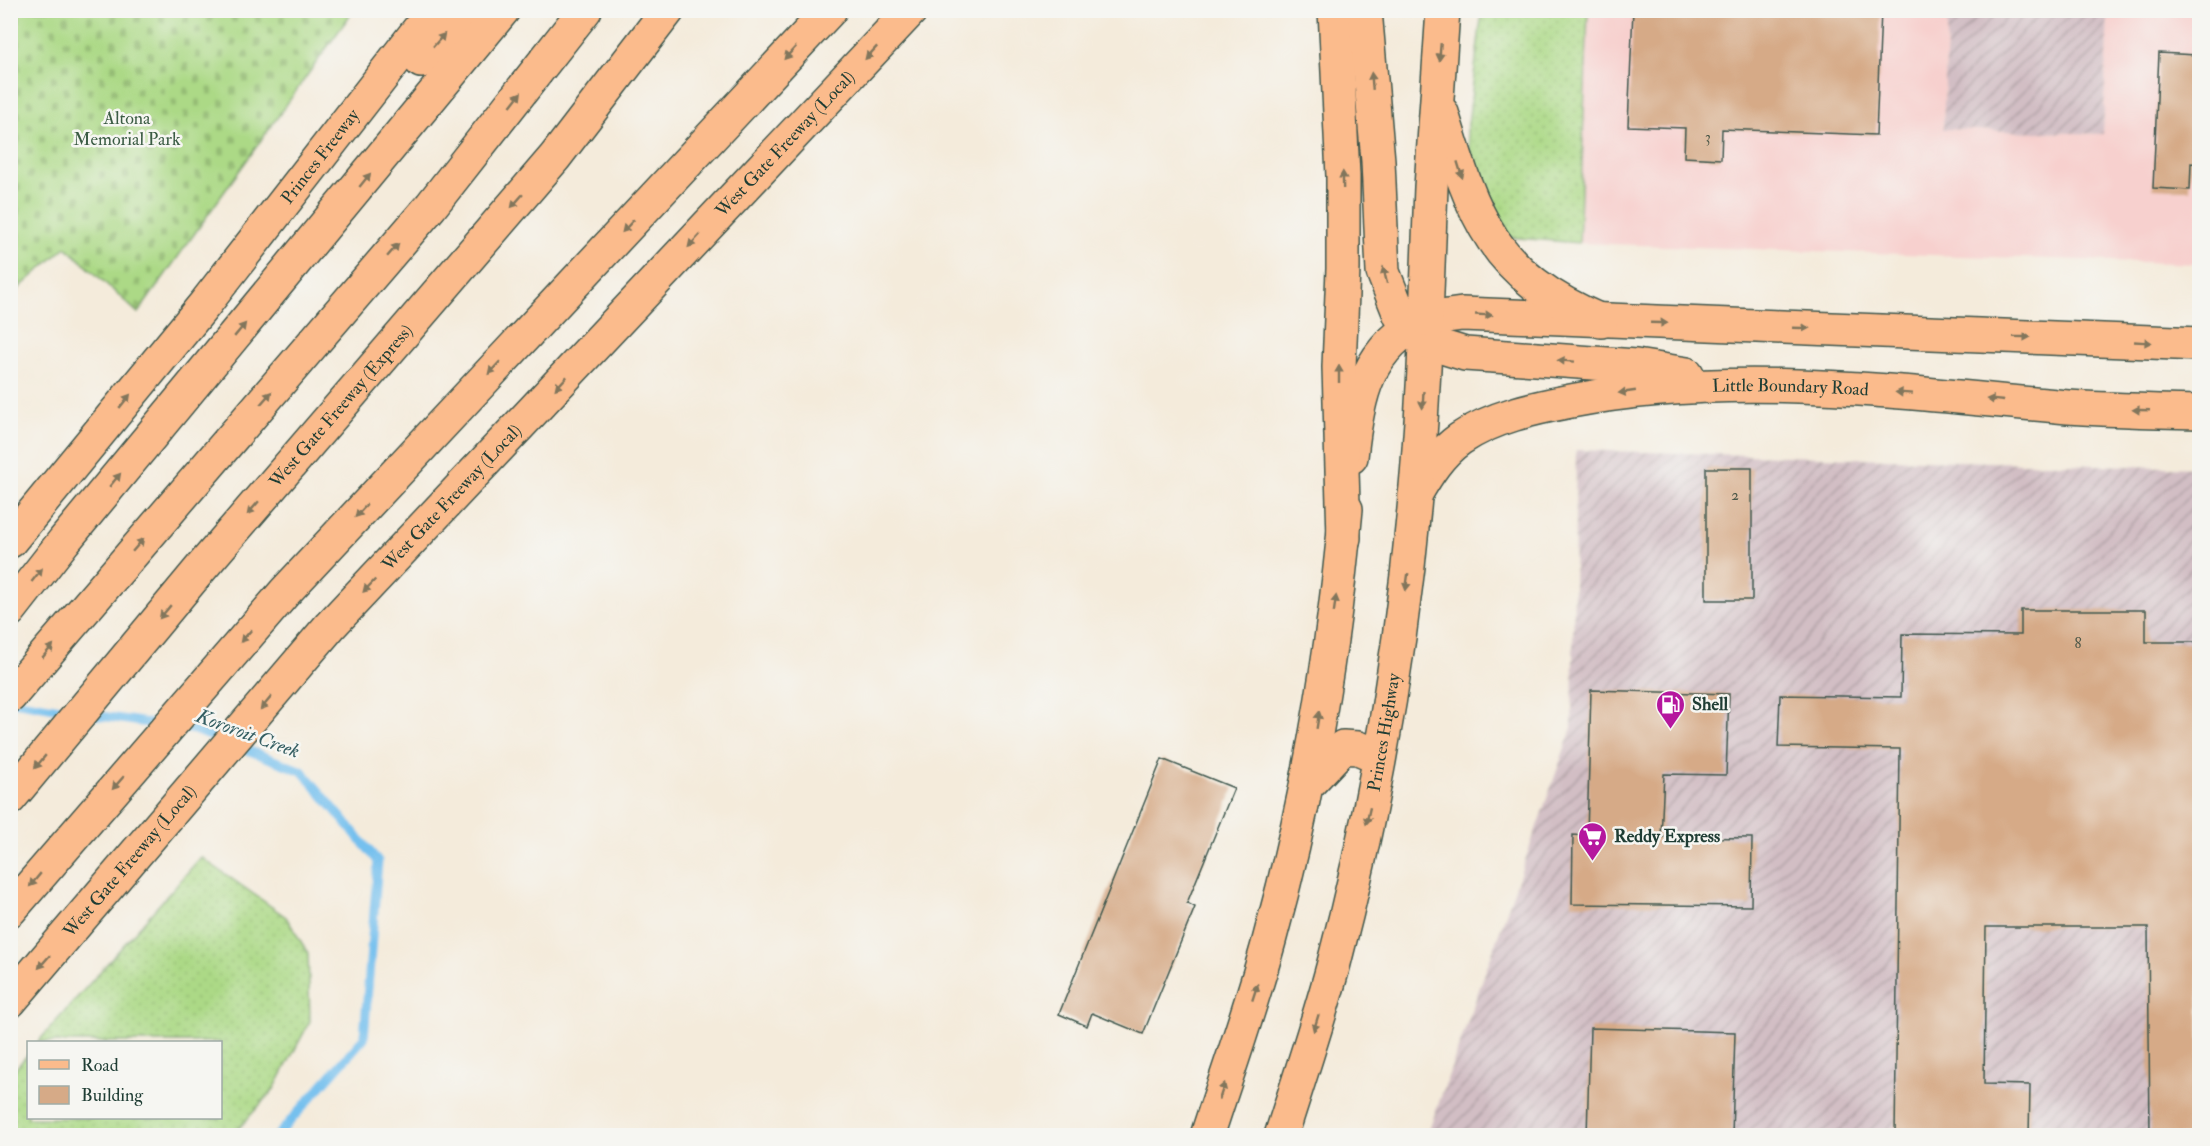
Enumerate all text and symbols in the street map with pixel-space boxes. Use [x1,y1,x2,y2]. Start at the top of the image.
one-way arrow [432,33,445,48]
one-way arrow [1435,43,1444,62]
one-way arrow [865,45,878,60]
one-way arrow [783,46,797,61]
street label: West Gate Freeway (Local) [710,66,860,223]
one-way arrow [1368,71,1377,90]
one-way arrow [509,91,521,106]
street label: Princes Freeway [276,104,365,209]
park label: Altona Memorial Park [73,107,181,151]
house number: 3 [1705,128,1711,147]
one-way arrow [1456,161,1465,179]
one-way arrow [1338,170,1348,189]
one-way arrow [358,172,371,188]
one-way arrow [511,193,524,208]
one-way arrow [622,218,635,233]
one-way arrow [688,234,702,248]
one-way arrow [386,243,399,258]
one-way arrow [1379,266,1389,284]
one-way arrow [1475,311,1494,320]
one-way arrow [1650,319,1669,328]
street label: West Gate Freeway (Express) [264,320,418,494]
one-way arrow [233,323,246,338]
one-way arrow [1792,323,1811,332]
one-way arrow [2013,332,2032,342]
one-way arrow [2134,337,2153,346]
one-way arrow [1556,356,1575,366]
one-way arrow [487,361,501,376]
one-way arrow [1334,365,1344,384]
street label: Little Boundary Road [1712,374,1870,402]
one-way arrow [554,376,568,391]
one-way arrow [1617,387,1636,396]
one-way arrow [1895,388,1914,397]
one-way arrow [259,391,272,406]
one-way arrow [1418,391,1427,410]
one-way arrow [119,393,132,409]
one-way arrow [1986,395,2005,404]
one-way arrow [2132,405,2151,415]
street label: West Gate Freeway (Local) [376,419,527,576]
one-way arrow [108,473,121,488]
house number: 2 [1731,486,1739,505]
one-way arrow [246,500,259,516]
one-way arrow [354,503,368,518]
one-way arrow [131,538,144,553]
one-way arrow [31,568,43,583]
one-way arrow [1402,573,1411,592]
one-way arrow [363,579,377,593]
one-way arrow [1331,595,1340,614]
one-way arrow [158,604,171,620]
one-way arrow [240,628,253,643]
house number: 8 [2074,634,2082,653]
one-way arrow [41,644,54,659]
street label: Princes Highway [1362,671,1406,794]
fuel station icon: Shell [1655,688,1687,730]
place label: Shell [1692,693,1729,716]
one-way arrow [259,695,272,711]
water label: Kororoit Creek [192,703,303,764]
one-way arrow [1313,711,1322,730]
one-way arrow [34,754,47,769]
one-way arrow [112,775,125,791]
street label: West Gate Freeway (Local) [58,780,201,943]
one-way arrow [1362,807,1372,825]
supermarket icon: Reddy Express [1577,820,1609,862]
place label: Reddy Express [1614,825,1720,848]
one-way arrow [29,872,42,888]
one-way arrow [38,954,51,970]
one-way arrow [1250,983,1260,1001]
one-way arrow [1311,1014,1320,1032]
legend [27,1041,222,1119]
text: Road [81,1054,119,1077]
one-way arrow [1217,1082,1227,1100]
text: Building [81,1084,144,1107]

